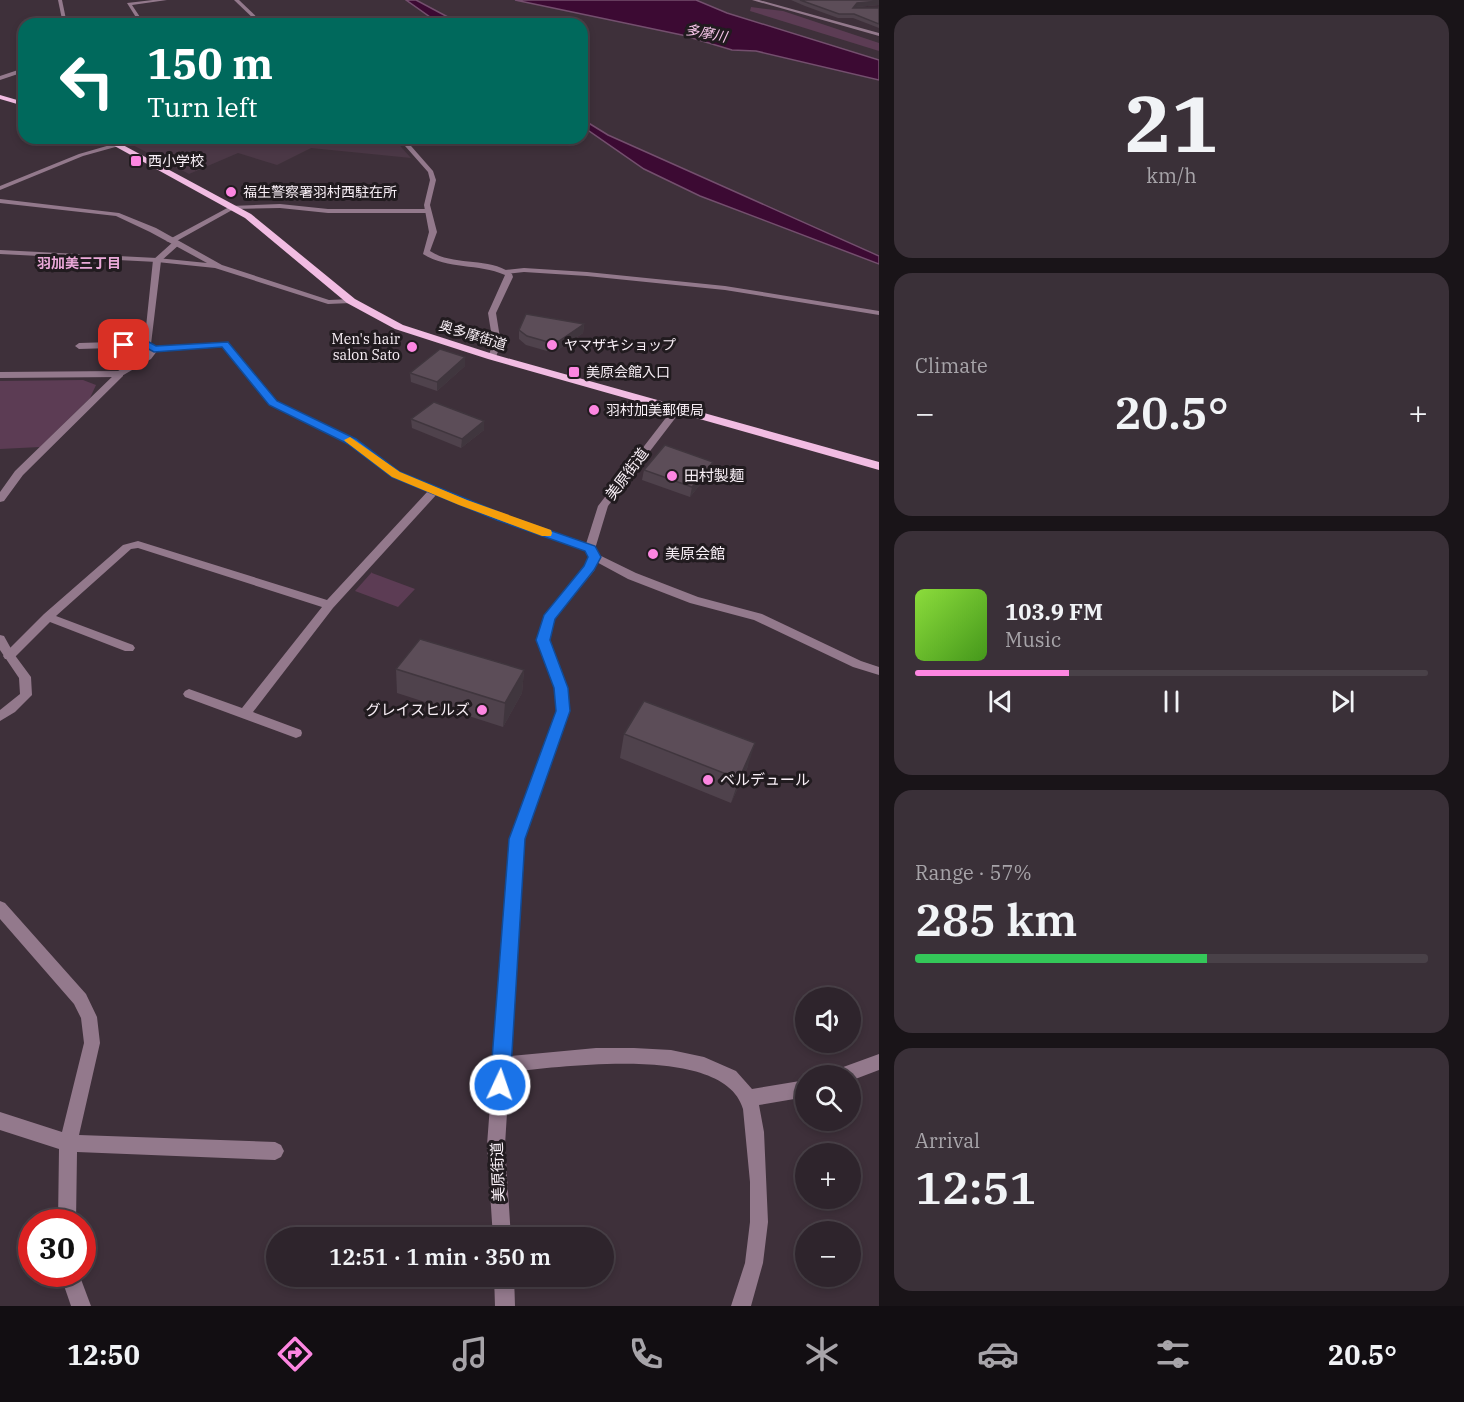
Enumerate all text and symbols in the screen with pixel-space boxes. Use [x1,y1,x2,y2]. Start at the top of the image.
water label: 多摩川 [684,20,730,46]
text: 150 m [147,36,273,91]
icon: left [48,42,126,120]
text: 21 [1125,72,1218,173]
text: Turn left [147,89,258,124]
place label: 西小学校 [148,152,204,170]
marker: 西小学校 [129,154,143,168]
text: km/h [1146,162,1197,189]
place label: 福生警察署羽村西駐在所 [243,183,397,201]
marker: 福生警察署羽村西駐在所 [224,185,238,199]
district label: 羽加美三丁目 [37,254,121,272]
street label: 奥多摩街道 [437,316,509,354]
pin [98,319,149,370]
icon: arrive [107,328,140,361]
place label: Men's hair salon Sato [331,330,401,364]
place label: ヤマザキショップ [564,336,676,354]
marker: ヤマザキショップ [545,338,559,352]
marker: Men's hair salon Sato [405,340,419,354]
text: Climate [915,352,988,379]
place label: 美原会館入口 [586,363,670,381]
marker: 美原会館入口 [567,365,581,379]
text: 20.5° [1114,383,1229,441]
text: − [915,391,935,434]
text: + [1408,391,1428,434]
place label: 羽村加美郵便局 [606,401,704,419]
marker: 羽村加美郵便局 [587,403,601,417]
street label: 美原街道 [601,444,652,503]
place label: 田村製麺 [684,466,744,485]
marker: 田村製麺 [665,469,679,483]
place label: 美原会館 [665,544,725,563]
marker: 美原会館 [646,547,660,561]
text: 103.9 FM [1005,597,1103,626]
text: Music [1005,626,1061,653]
icon: previous [984,685,1017,718]
icon: pause [1155,685,1188,718]
icon: next [1326,685,1359,718]
place label: グレイスヒルズ [365,700,470,719]
marker: グレイスヒルズ [475,703,489,717]
place label: ベルデュール [720,770,810,789]
marker: ベルデュール [701,773,715,787]
text: Range · 57% [915,859,1032,886]
text: 285 km [915,890,1077,948]
map controls [795,987,861,1287]
button: sound [795,987,861,1053]
position arrow [468,1053,532,1117]
button: search [795,1065,861,1131]
text: Arrival [915,1127,980,1154]
street label: 美原街道 [487,1142,508,1202]
button: + [795,1143,861,1209]
text: 12:51 [915,1158,1036,1216]
speed limit sign: 30 [18,1209,96,1287]
button: − [795,1221,861,1287]
text: 12:51 · 1 min · 350 m [329,1242,551,1271]
icon: directions [274,1333,316,1375]
icon: music [449,1333,491,1375]
icon: phone [625,1333,667,1375]
icon: climate [801,1333,843,1375]
icon: car [977,1333,1019,1375]
icon: filters [1152,1333,1194,1375]
text: 12:50 [67,1337,140,1372]
text: 20.5° [1328,1337,1397,1372]

